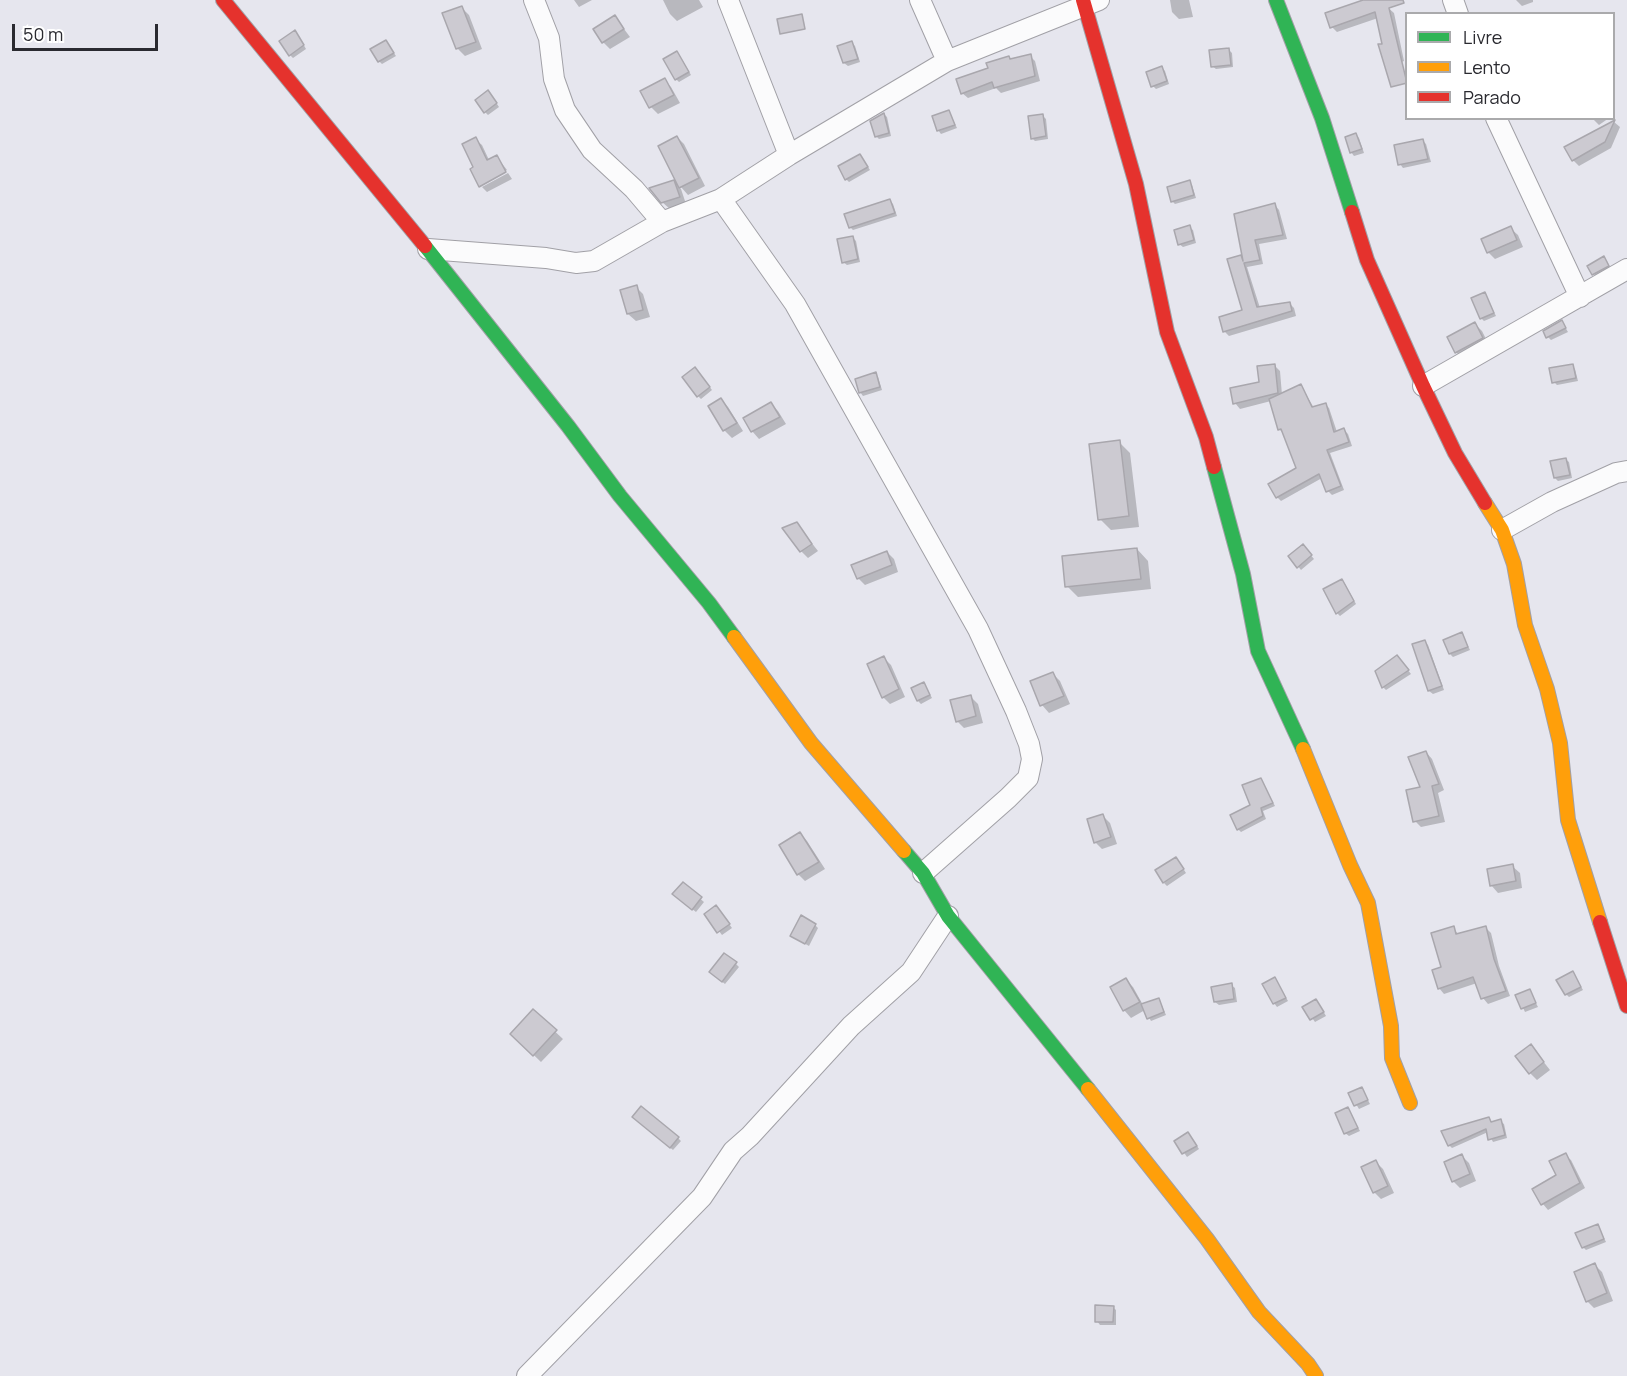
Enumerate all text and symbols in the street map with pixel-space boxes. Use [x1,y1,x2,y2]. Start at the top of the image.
scale bar [15,12,160,50]
legend [1405,12,1615,120]
text: 50 m [23,22,63,46]
text: Livre [1463,25,1502,49]
text: Lento [1463,55,1511,79]
text: Parado [1463,85,1521,109]

